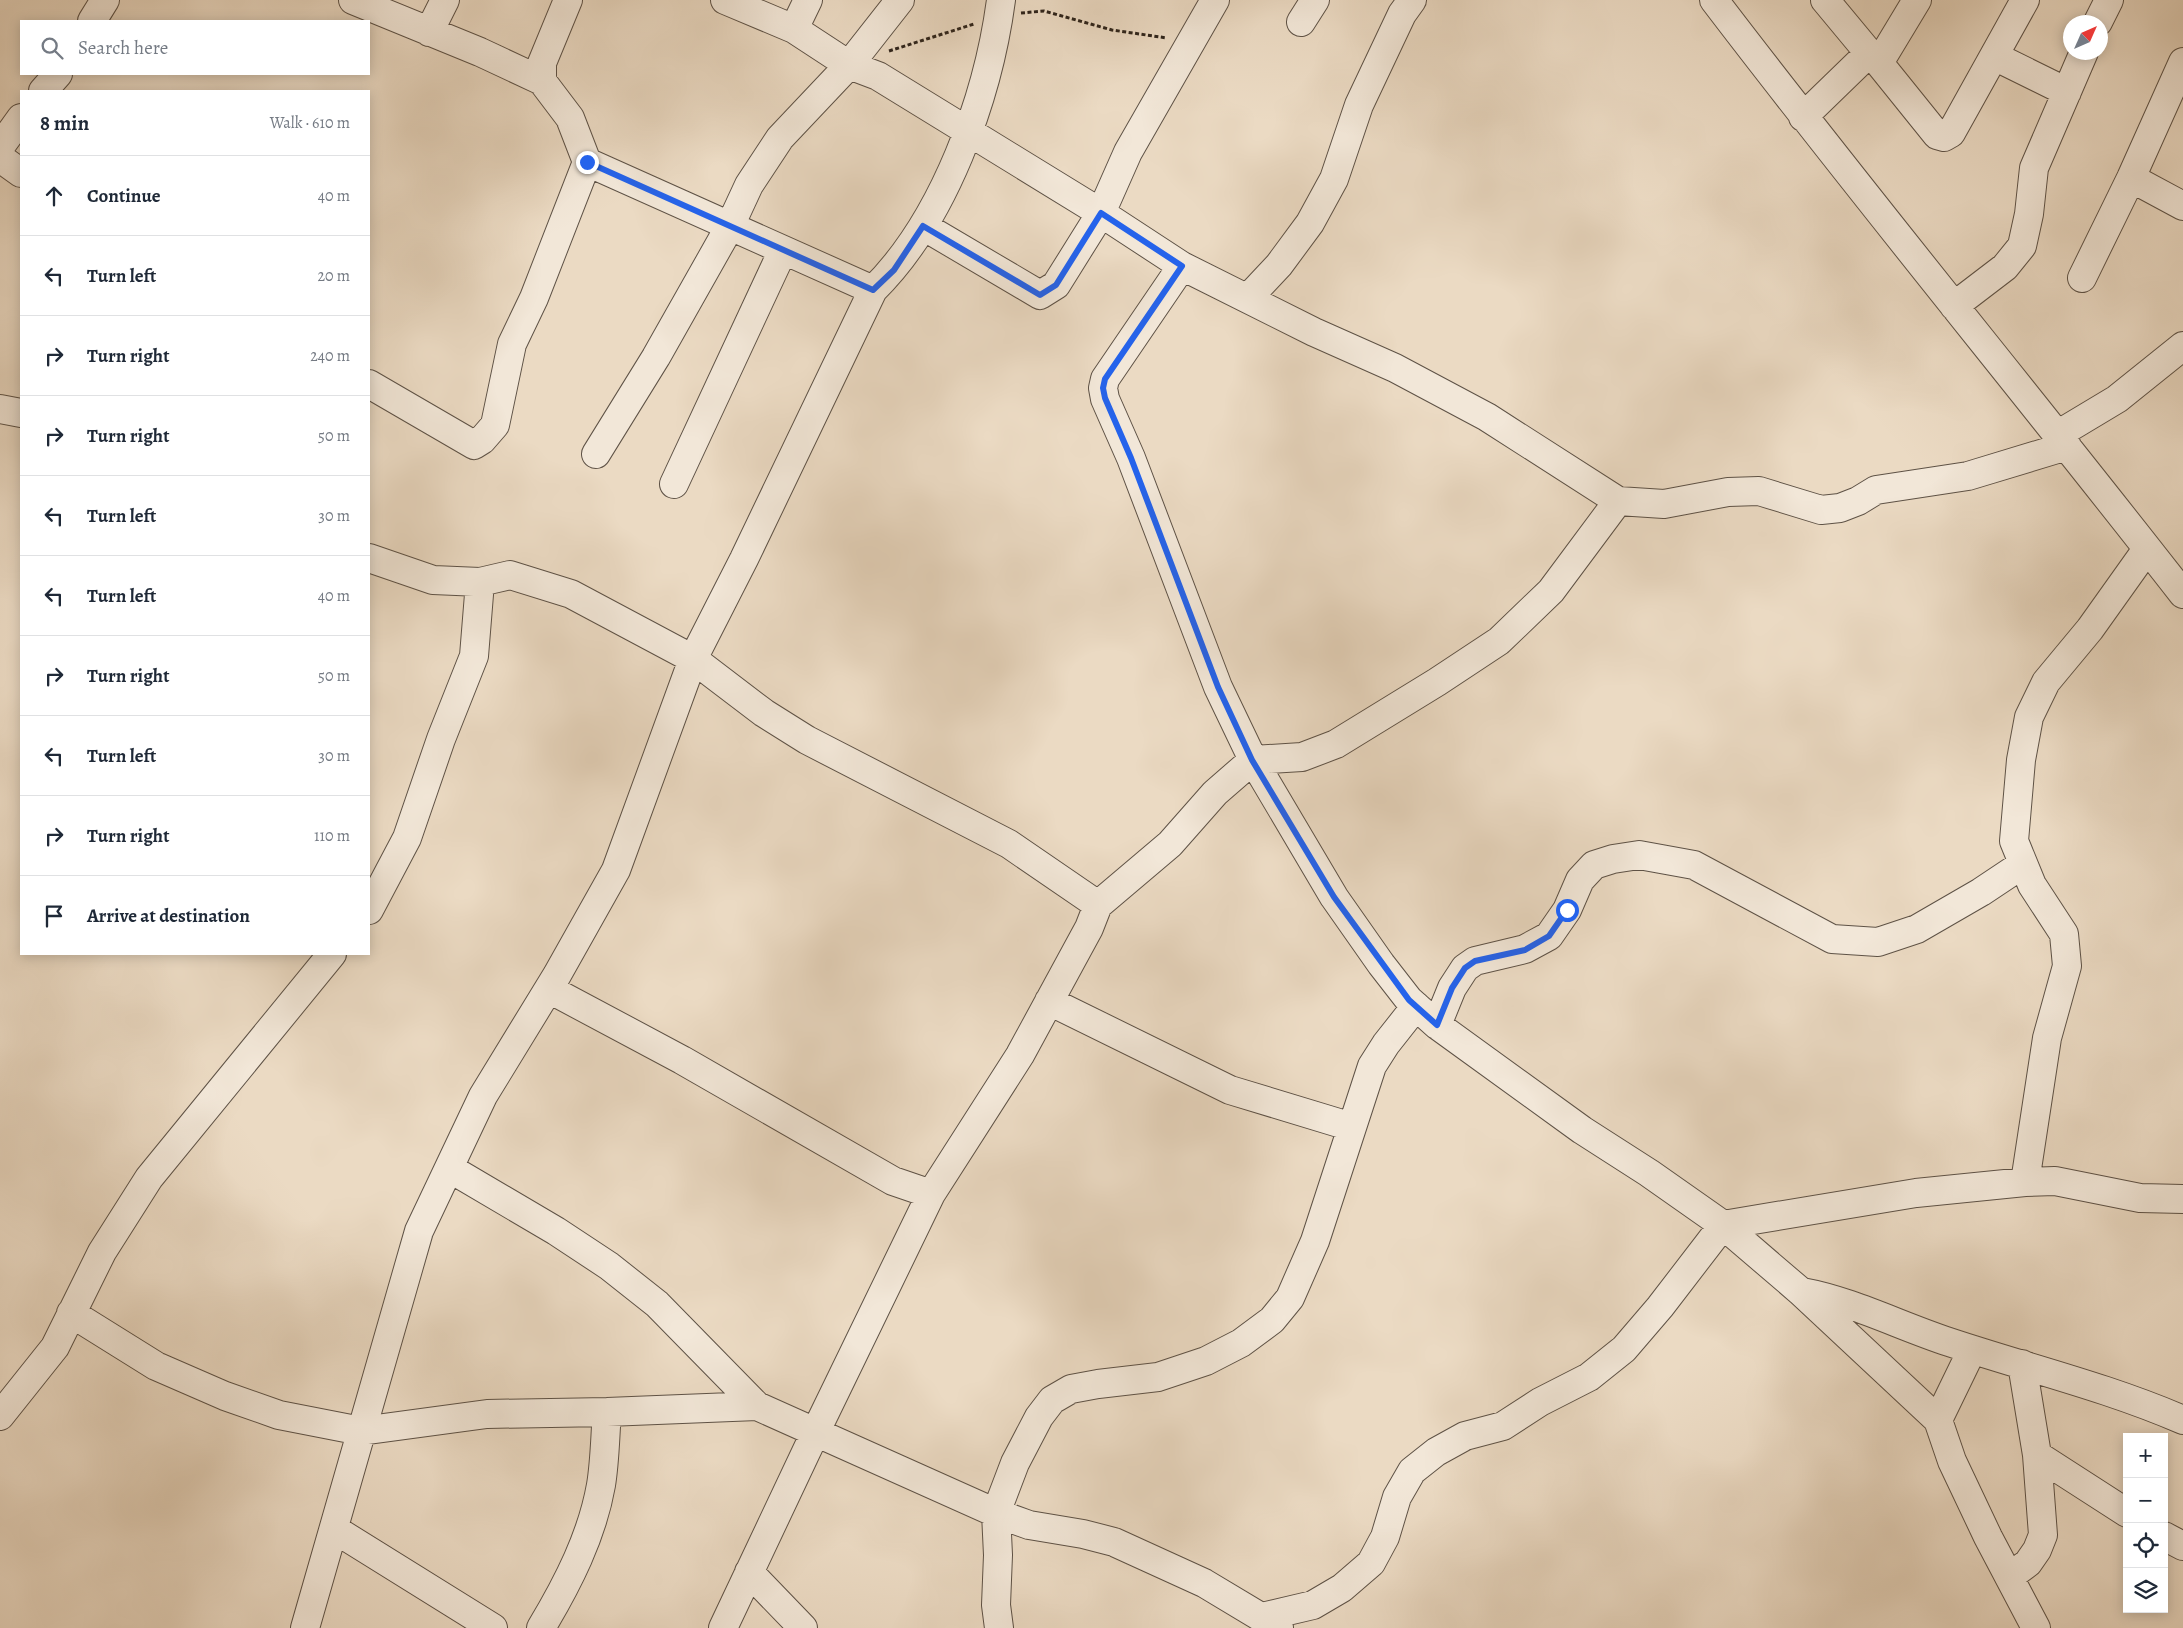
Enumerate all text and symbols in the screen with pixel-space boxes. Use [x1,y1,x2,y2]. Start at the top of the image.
north arrow [2063,15,2108,60]
search box [20,20,370,75]
icon: search [38,34,66,62]
text: Search here [78,35,168,61]
text: 8 min [40,109,89,137]
text: Walk · 610 m [270,112,350,134]
route end [576,151,599,174]
icon: ahead [40,182,68,210]
text: Continue [87,183,161,209]
text: 40 m [318,185,350,207]
icon: left [40,262,68,290]
text: Turn left [87,263,156,289]
text: 20 m [317,265,350,287]
icon: right [40,342,68,370]
text: Turn right [87,343,169,369]
text: 240 m [310,345,350,367]
icon: right [40,422,68,450]
text: Turn right [87,423,169,449]
text: 50 m [318,425,350,447]
icon: left [40,502,68,530]
text: Turn left [87,503,156,529]
text: 30 m [318,505,350,527]
icon: left [40,582,68,610]
text: Turn left [87,583,156,609]
text: 40 m [318,585,350,607]
icon: right [40,662,68,690]
text: Turn right [87,663,169,689]
text: 50 m [318,665,350,687]
icon: left [40,742,68,770]
text: Turn left [87,743,156,769]
text: 30 m [318,745,350,767]
icon: right [40,822,68,850]
text: Turn right [87,823,169,849]
text: 110 m [314,825,350,847]
route start [1556,899,1579,922]
icon: arrive [40,902,68,930]
text: Arrive at destination [87,903,250,929]
map controls [2123,1433,2168,1613]
button: + [2123,1433,2168,1478]
button: − [2123,1478,2168,1523]
button: locate [2123,1523,2168,1568]
button: layers [2123,1568,2168,1613]

